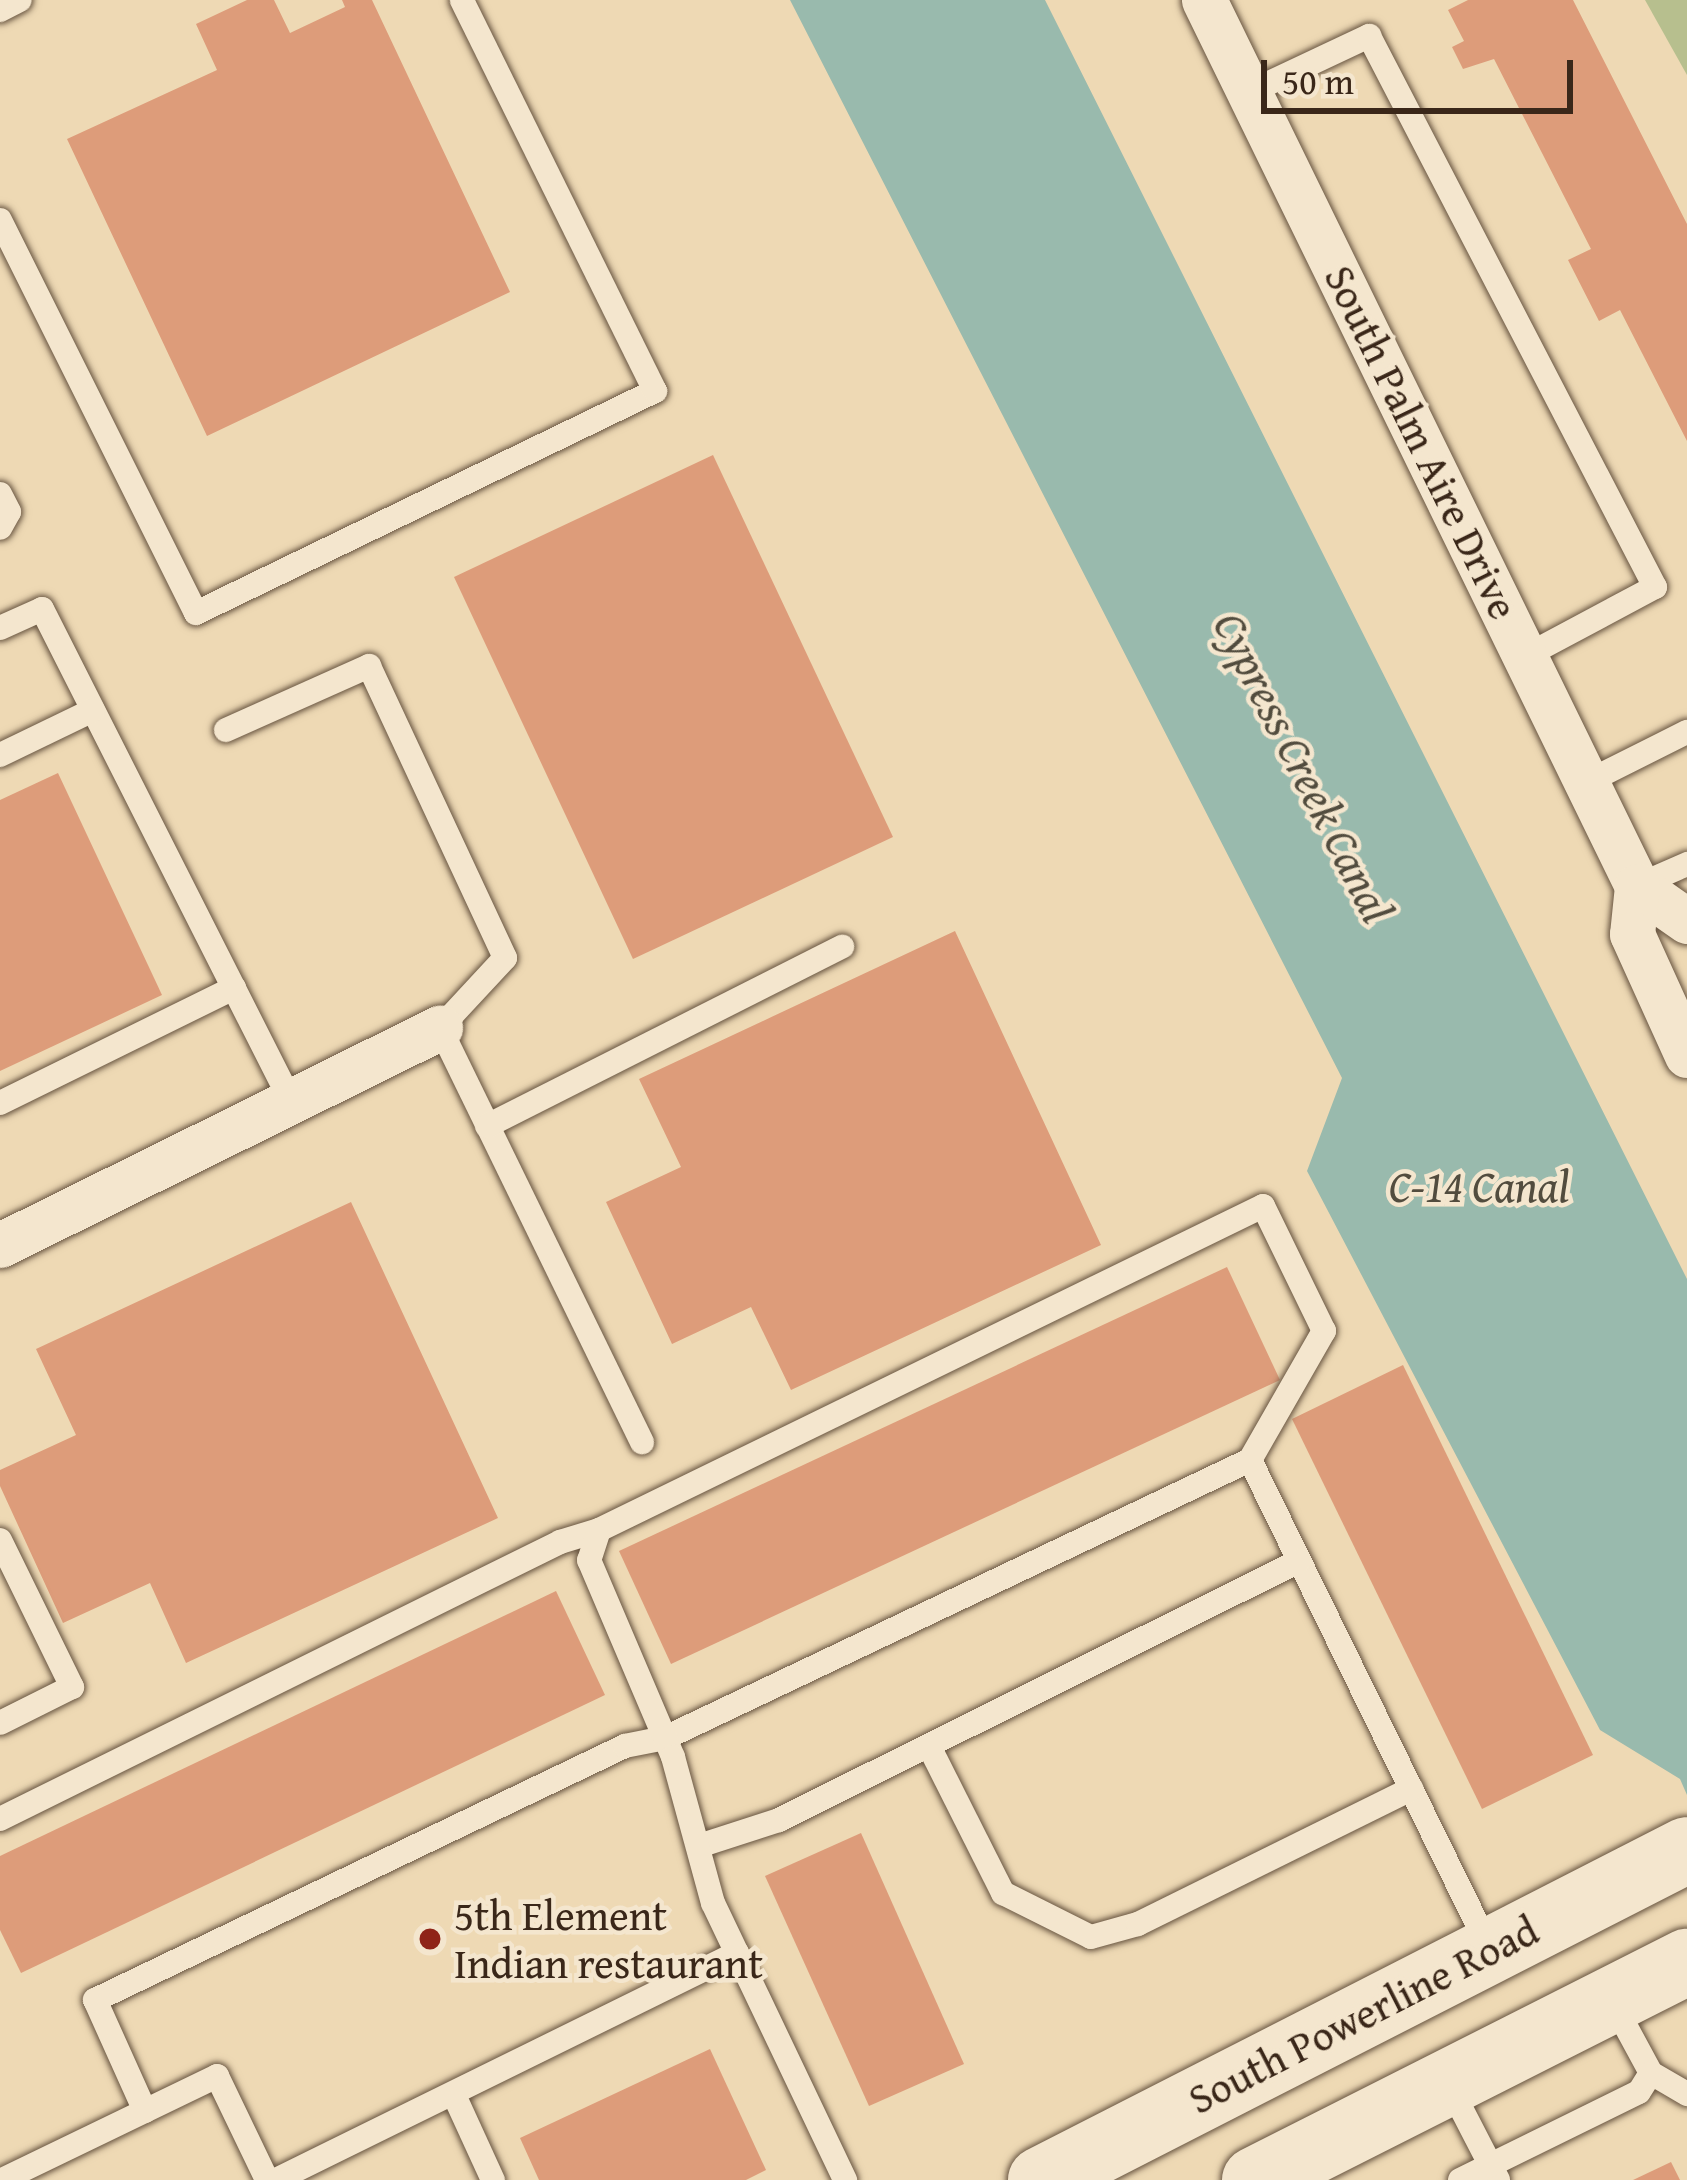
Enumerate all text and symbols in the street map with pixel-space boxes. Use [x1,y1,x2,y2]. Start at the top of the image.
scale bar [1267,36,1579,110]
text: 50 m [1282,54,1354,107]
street label: South Palm Aire Drive [1314,257,1530,627]
water label: Cypress Creek Canal [1203,603,1405,931]
water label: C-14 Canal [1389,1159,1569,1213]
place label: 5th Element Indian restaurant [454,1890,763,1988]
street label: South Powerline Road [1180,1904,1546,2124]
marker: 5th Element Indian restaurant [417,1926,443,1952]

